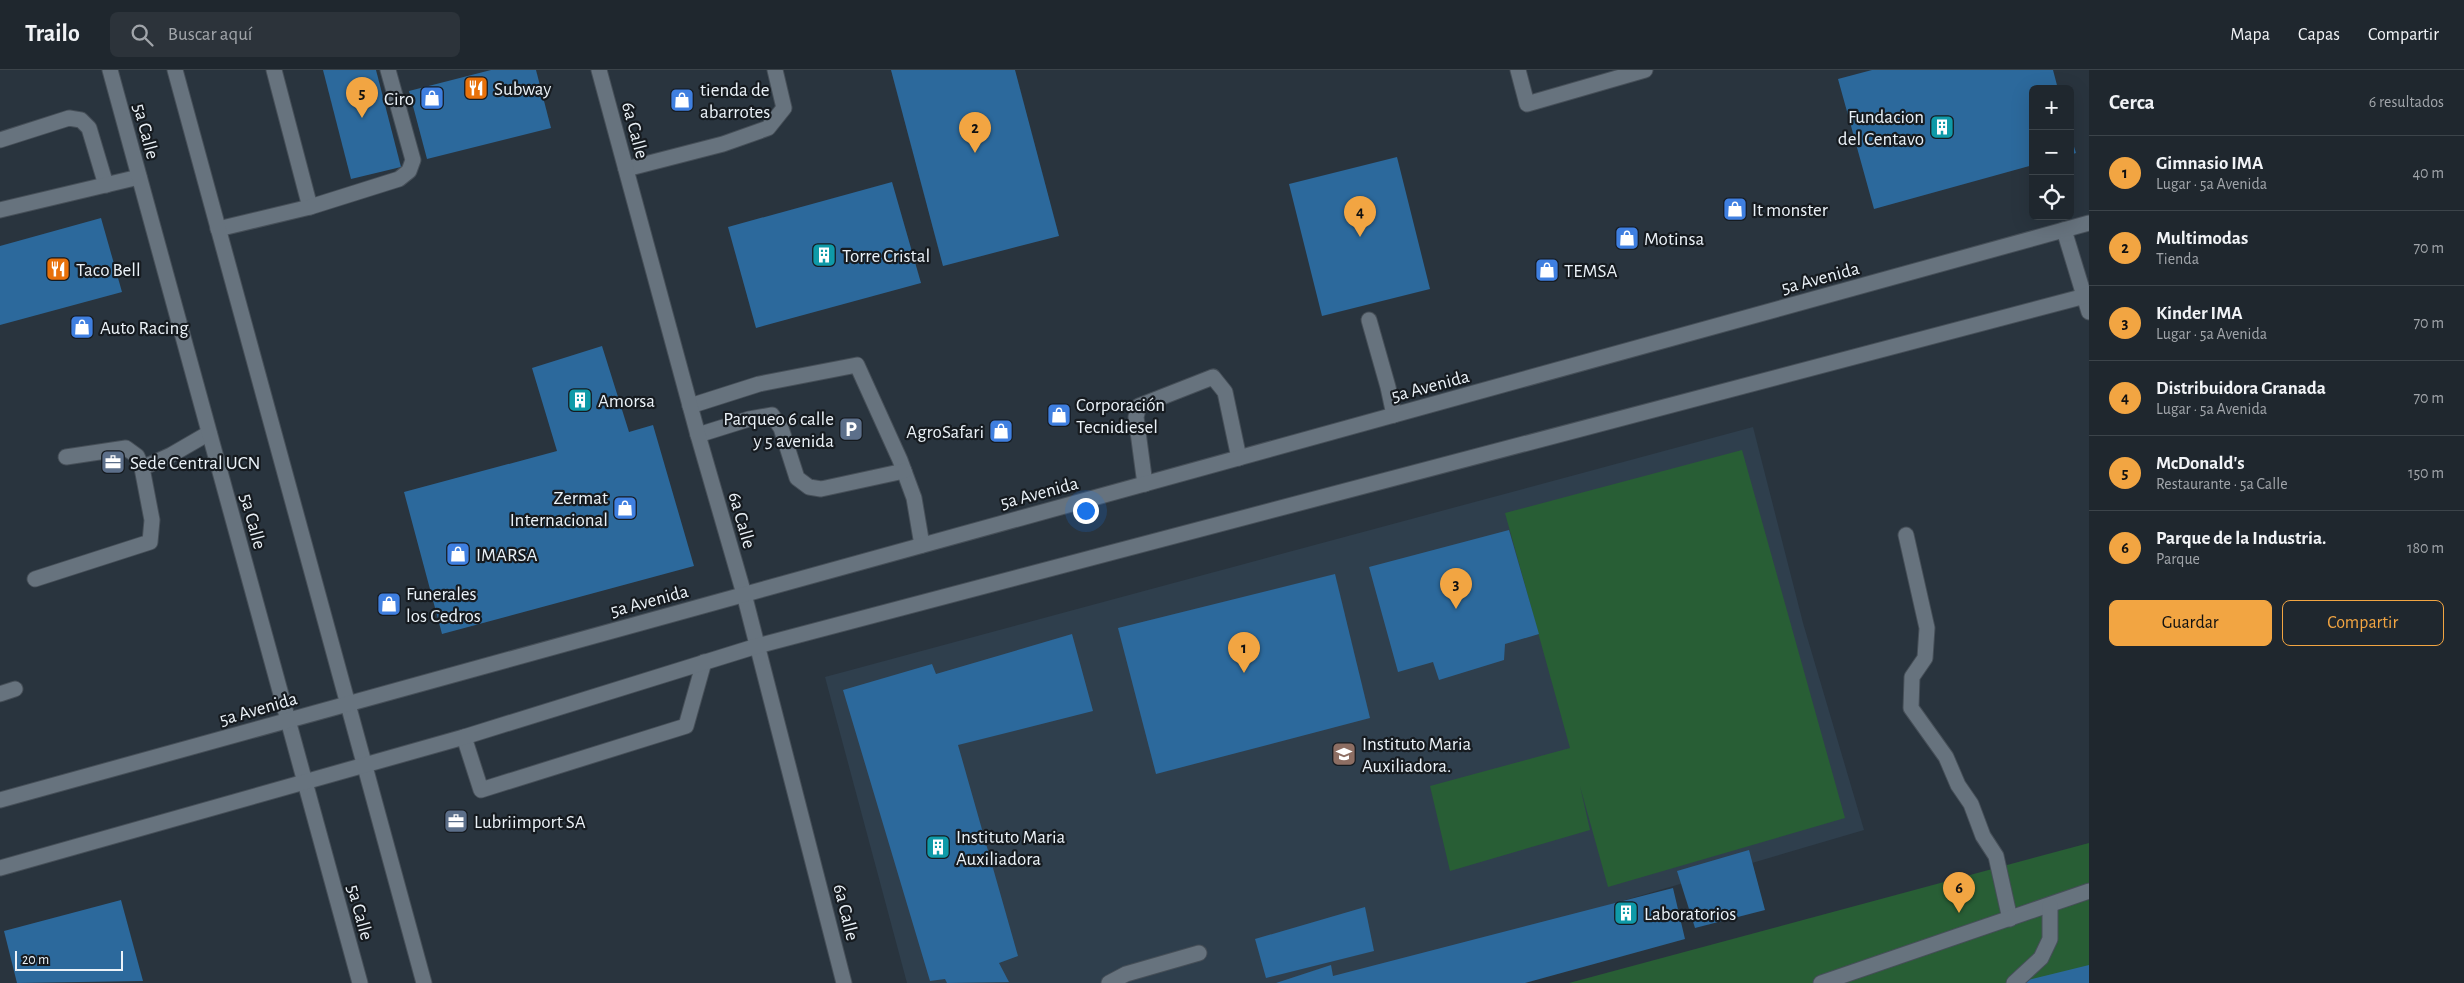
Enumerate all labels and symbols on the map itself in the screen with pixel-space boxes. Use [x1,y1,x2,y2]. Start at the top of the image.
restaurant icon: Subway [463,75,489,101]
pin: 5 [346,77,378,118]
place label: Subway [494,80,551,99]
place label: tienda de abarrotes [700,81,770,122]
shop icon: Ciro [419,85,445,111]
shop icon: tienda de abarrotes [669,87,695,113]
place label: Ciro [384,90,414,109]
street label: 6a Calle [618,100,651,161]
street label: 5a Calle [129,102,162,161]
place label: Fundacion del Centavo [1838,108,1924,149]
pin: 2 [959,112,991,153]
building icon: Fundacion del Centavo [1929,114,1955,140]
pin: 4 [1344,196,1376,237]
shop icon: It monster [1722,196,1748,222]
place label: It monster [1752,201,1828,220]
shop icon: Motinsa [1614,225,1640,251]
place label: Motinsa [1644,230,1704,249]
building icon: Torre Cristal [811,242,837,268]
place label: Torre Cristal [842,247,930,266]
restaurant icon: Taco Bell [45,256,71,282]
shop icon: TEMSA [1534,257,1560,283]
street label: 5a Avenida [1779,259,1862,298]
place label: Taco Bell [76,261,141,280]
place label: TEMSA [1564,262,1617,281]
shop icon: Auto Racing [69,314,95,340]
place label: Auto Racing [100,319,189,338]
street label: 5a Avenida [1389,367,1472,406]
building icon: Amorsa [567,387,593,413]
place label: Amorsa [598,392,655,411]
place label: Corporación Tecnidiesel [1076,396,1165,437]
shop icon: Corporación Tecnidiesel [1046,402,1072,428]
place label: Parqueo 6 calle y 5 avenida [723,410,834,451]
parking icon: Parqueo 6 calle y 5 avenida [838,416,864,442]
shop icon: AgroSafari [988,418,1014,444]
place label: AgroSafari [906,423,984,442]
office icon: Sede Central UCN [100,449,126,475]
place label: Sede Central UCN [130,454,261,473]
street label: 5a Avenida [998,474,1081,513]
place label: Zermat Internacional [510,489,608,530]
street label: 6a Calle [724,490,759,551]
street label: 5a Calle [236,492,269,551]
shop icon: Zermat Internacional [612,495,638,521]
your location [1073,498,1099,524]
shop icon: IMARSA [445,541,471,567]
place label: IMARSA [476,546,538,565]
pin: 3 [1440,568,1472,609]
street label: 5a Avenida [608,582,691,621]
place label: Funerales los Cedros [406,585,481,626]
shop icon: Funerales los Cedros [376,591,402,617]
pin: 1 [1228,632,1260,673]
street label: 5a Avenida [217,689,300,730]
place label: Instituto Maria Auxiliadora. [1362,735,1472,776]
school or university icon: Instituto Maria Auxiliadora. [1331,741,1357,767]
office icon: Lubriimport SA [443,808,469,834]
place label: Lubriimport SA [474,813,586,832]
place label: Instituto Maria Auxiliadora [956,828,1066,869]
building icon: Instituto Maria Auxiliadora [925,834,951,860]
pin: 6 [1943,872,1975,913]
street label: 6a Calle [829,882,862,943]
street label: 5a Calle [343,883,376,942]
building icon: Laboratorios [1613,900,1639,926]
place label: Laboratorios [1644,905,1736,924]
scale bar [15,948,122,971]

